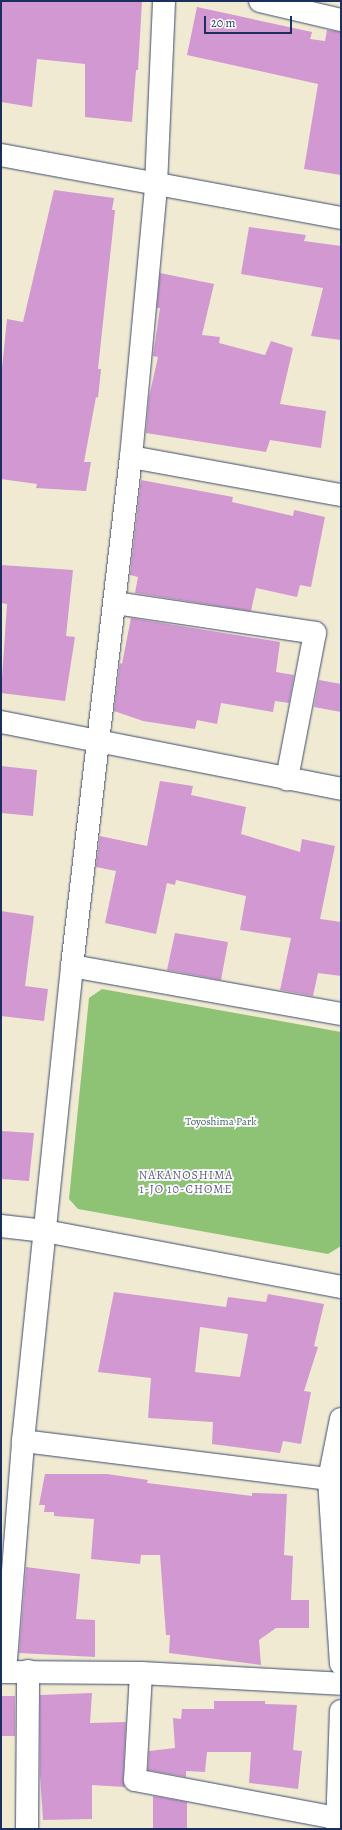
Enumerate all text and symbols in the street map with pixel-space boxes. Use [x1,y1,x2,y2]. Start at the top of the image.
scale bar [206,8,294,34]
text: 20 m [211,15,235,31]
park label: Toyoshima Park [185,1115,257,1129]
district label: NAKANOSHIMA 1-JO 10-CHOME [139,1169,233,1197]

